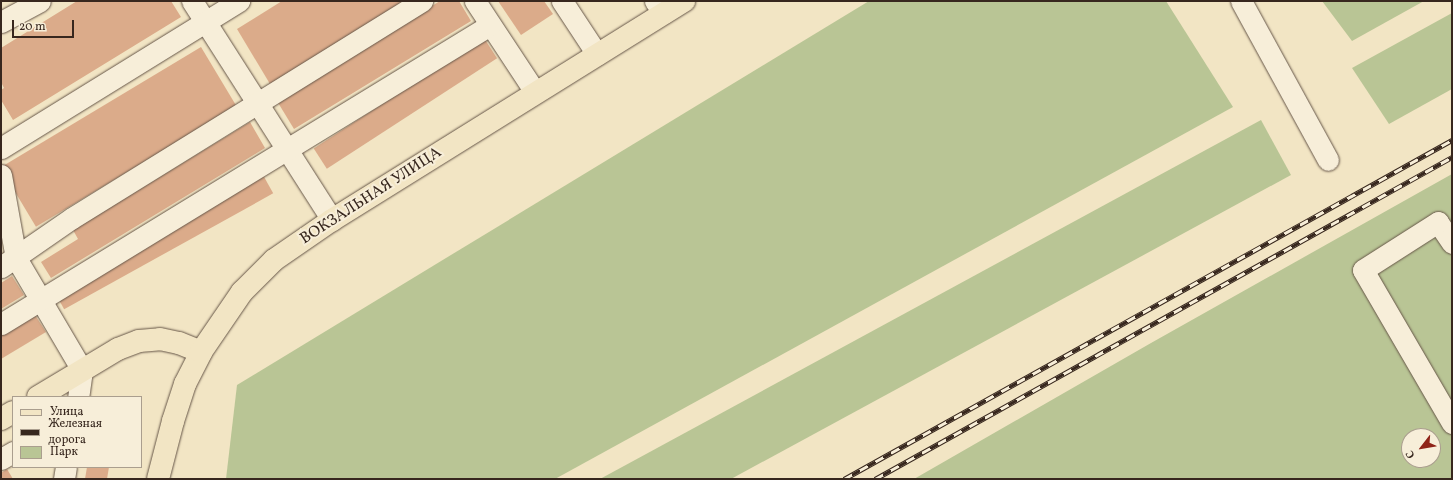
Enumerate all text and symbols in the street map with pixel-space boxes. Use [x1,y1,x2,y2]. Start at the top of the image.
scale bar [14,12,76,38]
text: 20 m [19,19,46,35]
street label: ВОКЗАЛЬНАЯ УЛИЦА [297,143,445,249]
legend [12,396,142,468]
text: Улица [50,404,83,420]
text: Железная дорога [48,416,102,448]
north arrow [1401,428,1441,468]
text: Парк [50,444,78,460]
text: С [1403,447,1419,461]

